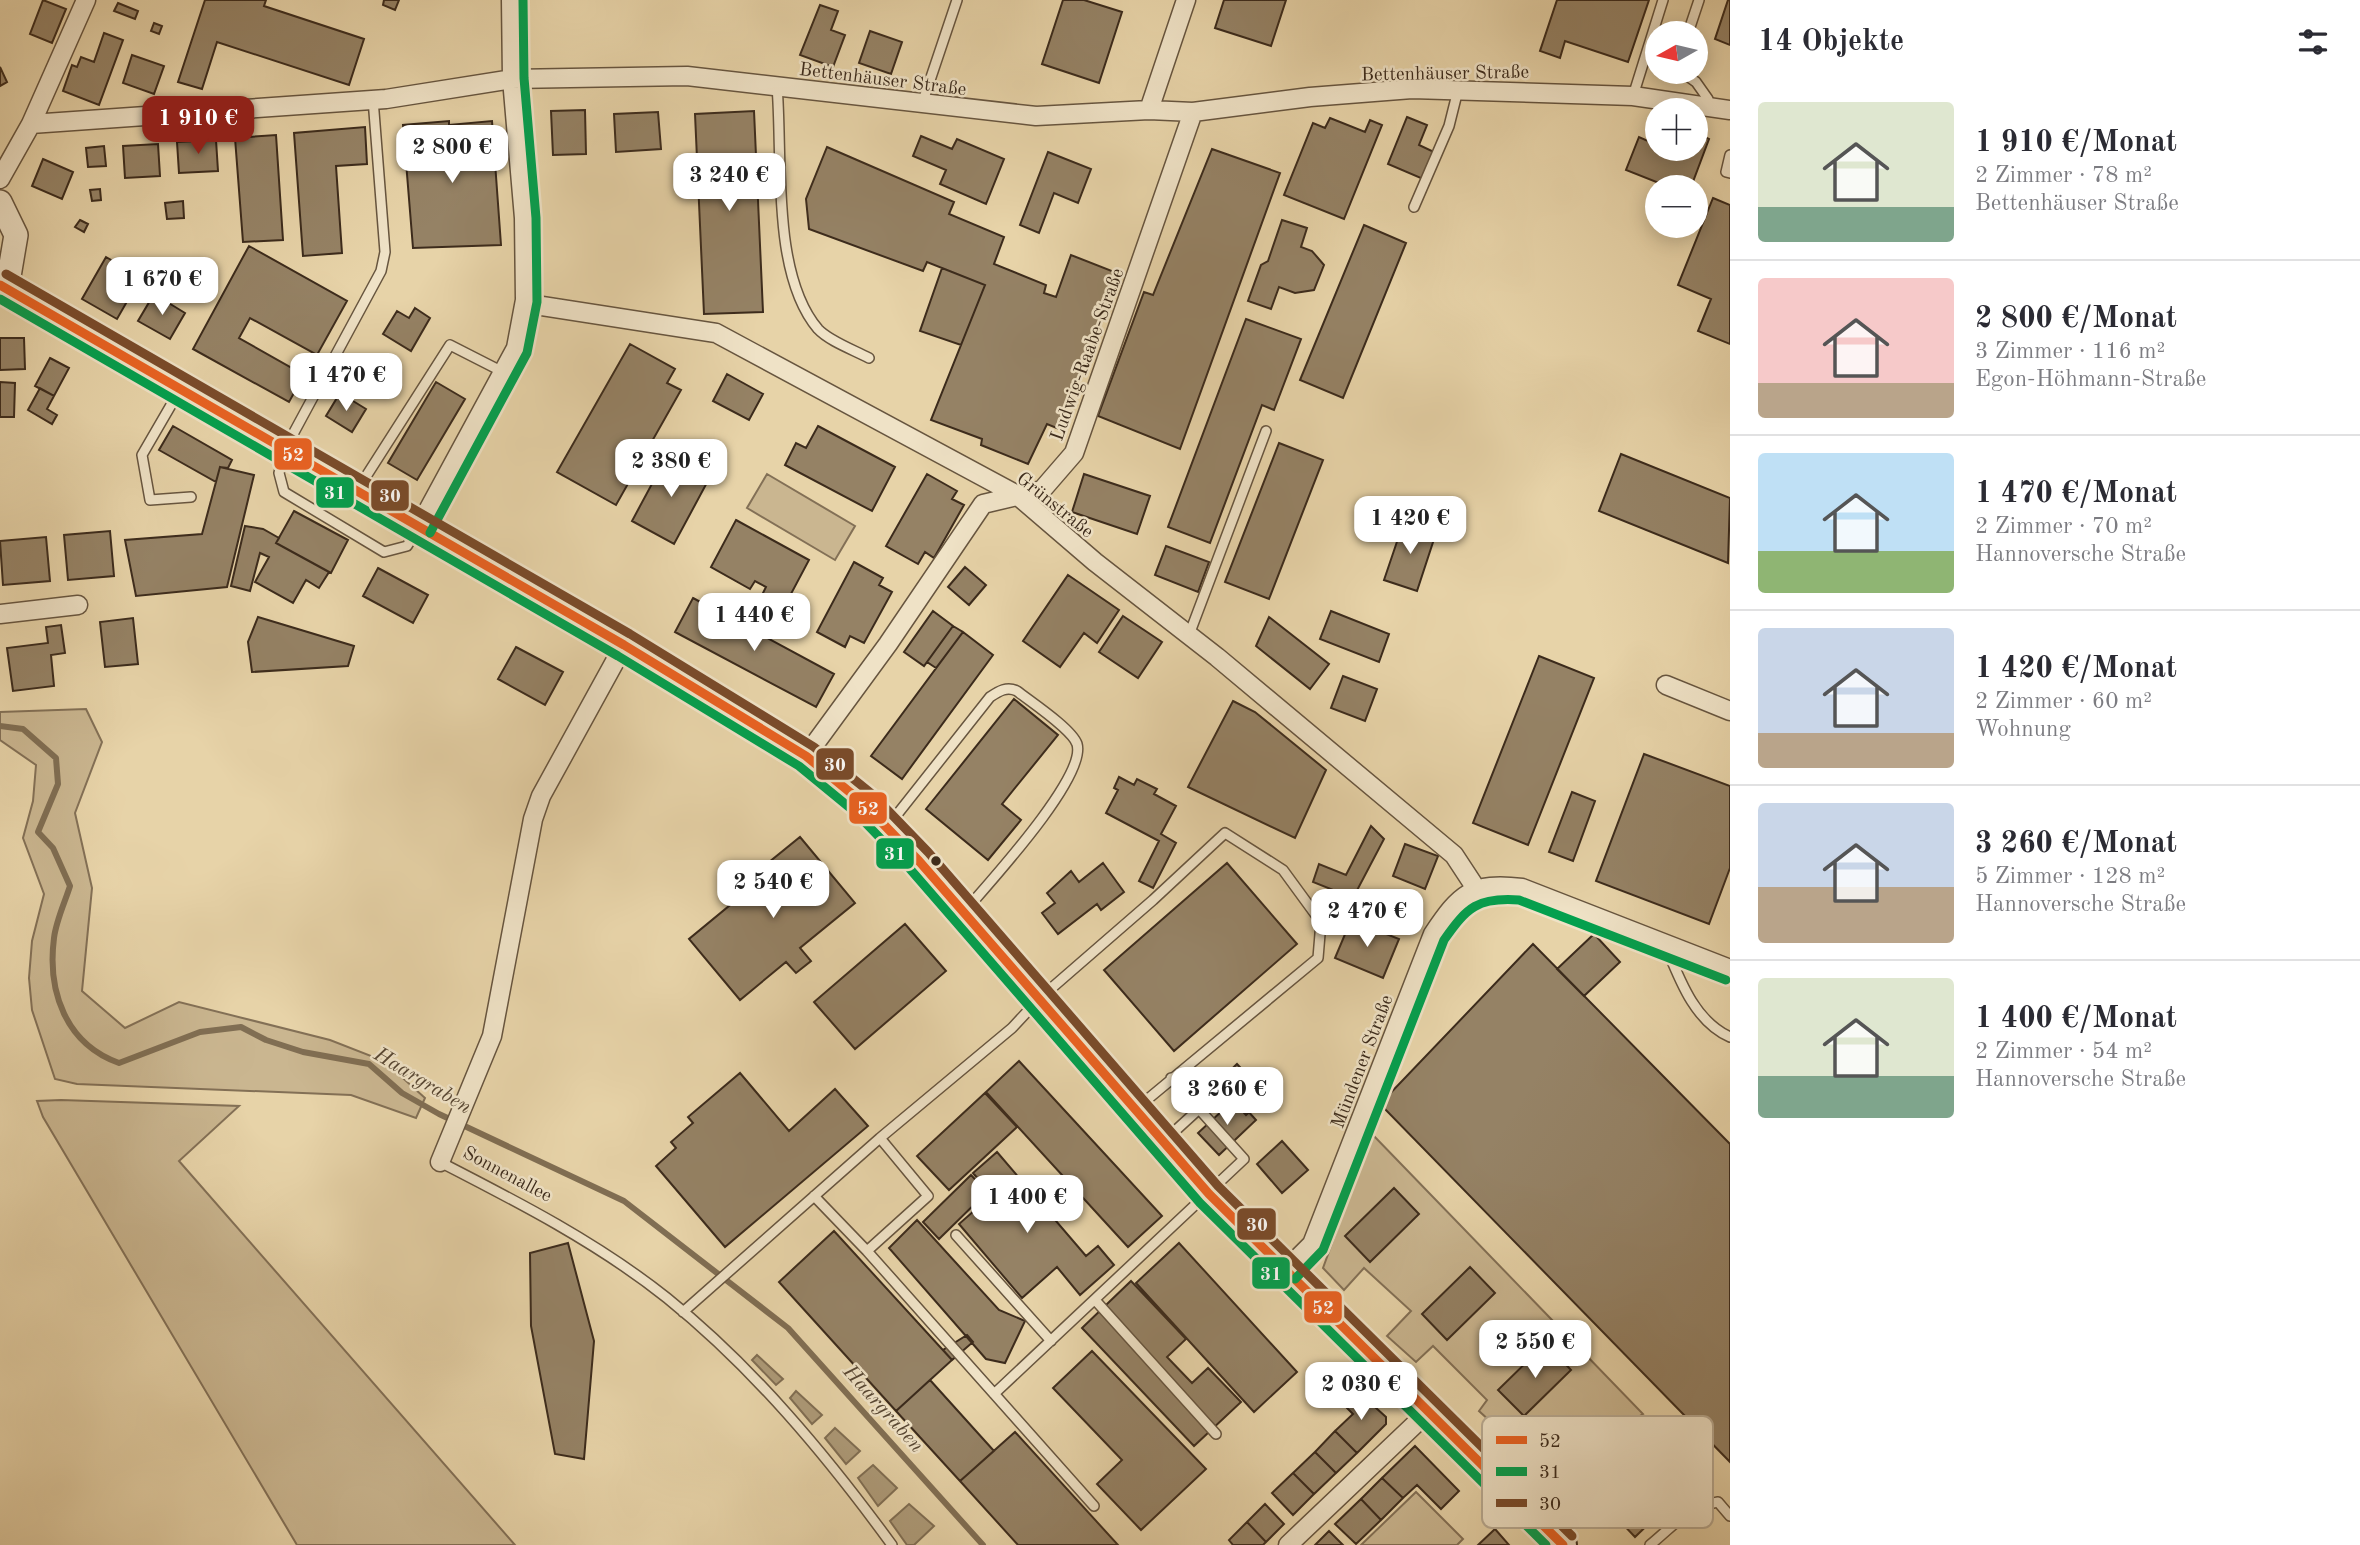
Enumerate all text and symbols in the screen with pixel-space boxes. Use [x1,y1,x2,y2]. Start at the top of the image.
north arrow [1645,21,1708,84]
map controls [1645,21,1708,238]
icon: filters [2294,23,2332,61]
text: 14 Objekte [1758,27,1904,57]
street label: Bettenhäuser Straße [798,61,967,100]
street label: Bettenhäuser Straße [1361,64,1529,85]
pin: 1 910 € [133,96,263,156]
button: + [1645,98,1708,161]
text: 1 910 € [158,107,238,130]
pin: 2 800 € [387,125,517,185]
text: 1 910 €/Monat [1975,128,2177,158]
icon: home [1814,130,1898,214]
text: 2 800 € [412,136,492,159]
pin: 3 240 € [664,154,794,213]
text: 3 240 € [689,164,769,187]
text: 2 Zimmer · 78 m² [1975,164,2152,187]
button: − [1645,175,1708,238]
text: Bettenhäuser Straße [1975,192,2179,215]
pin: 1 670 € [97,258,227,317]
street label: Ludwig-Raabe-Straße [1048,266,1128,444]
text: 1 670 € [122,268,202,291]
text: 2 800 €/Monat [1975,304,2177,334]
icon: home [1814,306,1898,390]
text: 3 Zimmer · 116 m² [1975,340,2165,363]
pin: 1 470 € [281,354,411,413]
text: 1 470 € [306,364,386,387]
text: Egon-Höhmann-Straße [1975,368,2206,391]
line badge: 52 [273,437,313,471]
pin: 2 380 € [606,440,736,499]
text: 52 [282,447,304,466]
text: 2 380 € [631,450,711,473]
street label: Grünstraße [1012,469,1096,542]
line badge: 31 [315,476,355,509]
line badge: 30 [370,479,410,512]
text: 1 470 €/Monat [1975,479,2177,509]
icon: home [1814,481,1898,565]
text: 31 [324,485,346,504]
text: 30 [379,488,401,507]
pin: 1 420 € [1345,496,1475,556]
text: 1 420 € [1370,507,1450,530]
text: 2 Zimmer · 70 m² [1975,515,2152,538]
text: Hannoversche Straße [1975,543,2186,566]
pin: 1 440 € [689,594,819,653]
text: 1 440 € [714,604,794,627]
text: 1 420 €/Monat [1975,654,2177,684]
icon: home [1814,656,1898,740]
text: 2 Zimmer · 60 m² [1975,690,2152,713]
text: Wohnung [1975,718,2071,741]
line badge: 30 [815,747,855,781]
text: 30 [824,757,846,776]
line badge: 52 [848,791,888,825]
text: 52 [857,801,879,820]
text: 3 260 €/Monat [1975,829,2177,859]
icon: home [1814,831,1898,915]
line badge: 31 [875,837,915,870]
text: 31 [884,846,906,865]
unlabelled marker [929,854,943,868]
pin: 2 540 € [708,860,838,920]
text: 5 Zimmer · 128 m² [1975,865,2165,888]
text: 2 540 € [733,871,813,894]
pin: 2 470 € [1302,890,1432,949]
text: Hannoversche Straße [1975,893,2186,916]
text: 2 470 € [1327,900,1407,923]
street label: Mündener Straße [1329,992,1398,1131]
text: 1 400 €/Monat [1975,1004,2177,1034]
icon: home [1814,1006,1898,1090]
text: 2 Zimmer · 54 m² [1975,1040,2152,1063]
water label: Haargraben [369,1044,475,1118]
pin: 3 260 € [1162,1068,1292,1127]
text: Hannoversche Straße [1975,1068,2186,1091]
text: 3 260 € [1187,1078,1267,1101]
street label: Sonnenallee [459,1144,554,1207]
pin: 1 400 € [962,1176,1092,1235]
text: 1 400 € [987,1186,1067,1209]
line badge: 30 [1236,1207,1277,1241]
text: 30 [1246,1217,1268,1236]
line badge: 31 [1251,1256,1291,1290]
text: 31 [1260,1266,1282,1285]
line badge: 52 [1303,1290,1343,1324]
text: 52 [1312,1300,1334,1319]
pin: 2 550 € [1470,1320,1600,1380]
text: 2 550 € [1495,1331,1575,1354]
water label: Haargraben [838,1361,927,1457]
pin: 2 030 € [1296,1362,1426,1422]
text: 2 030 € [1321,1373,1401,1396]
legend [1482,1416,1713,1528]
text: 52 [1539,1433,1561,1452]
text: 31 [1539,1464,1561,1483]
text: 30 [1539,1496,1561,1515]

